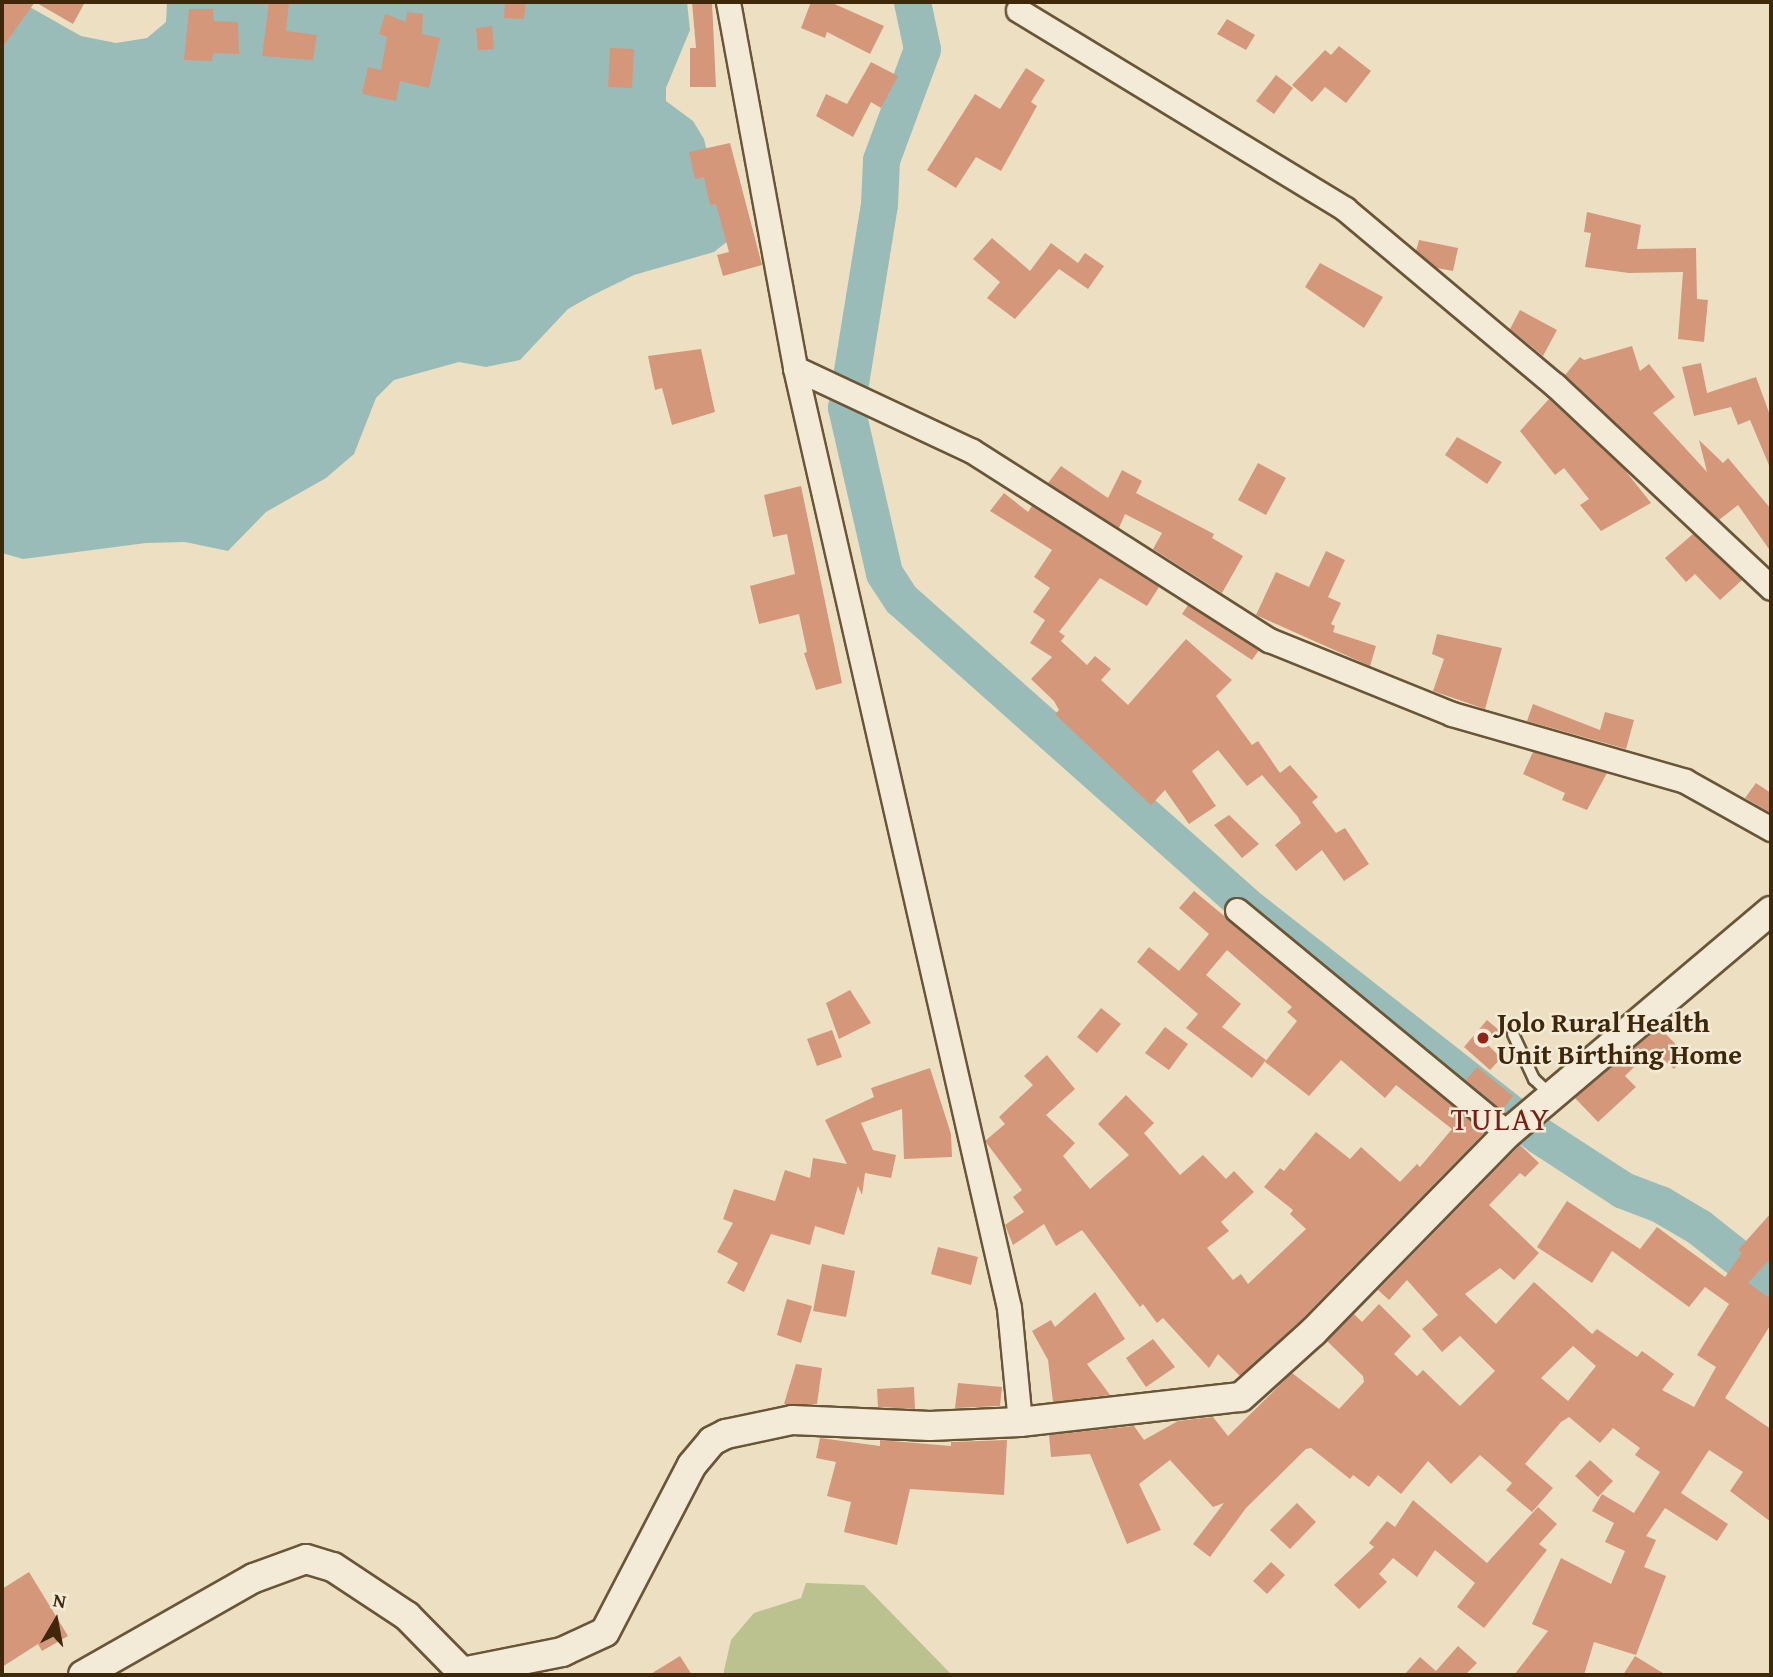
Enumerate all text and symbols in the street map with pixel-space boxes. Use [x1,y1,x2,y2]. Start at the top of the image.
place label: Jolo Rural Health Unit Birthing Home [1497,1005,1742,1071]
marker: Jolo Rural Health Unit Birthing Home [1475,1030,1491,1046]
district label: TULAY [1451,1100,1551,1138]
text: N [51,1585,68,1615]
north arrow [21,1586,91,1656]

